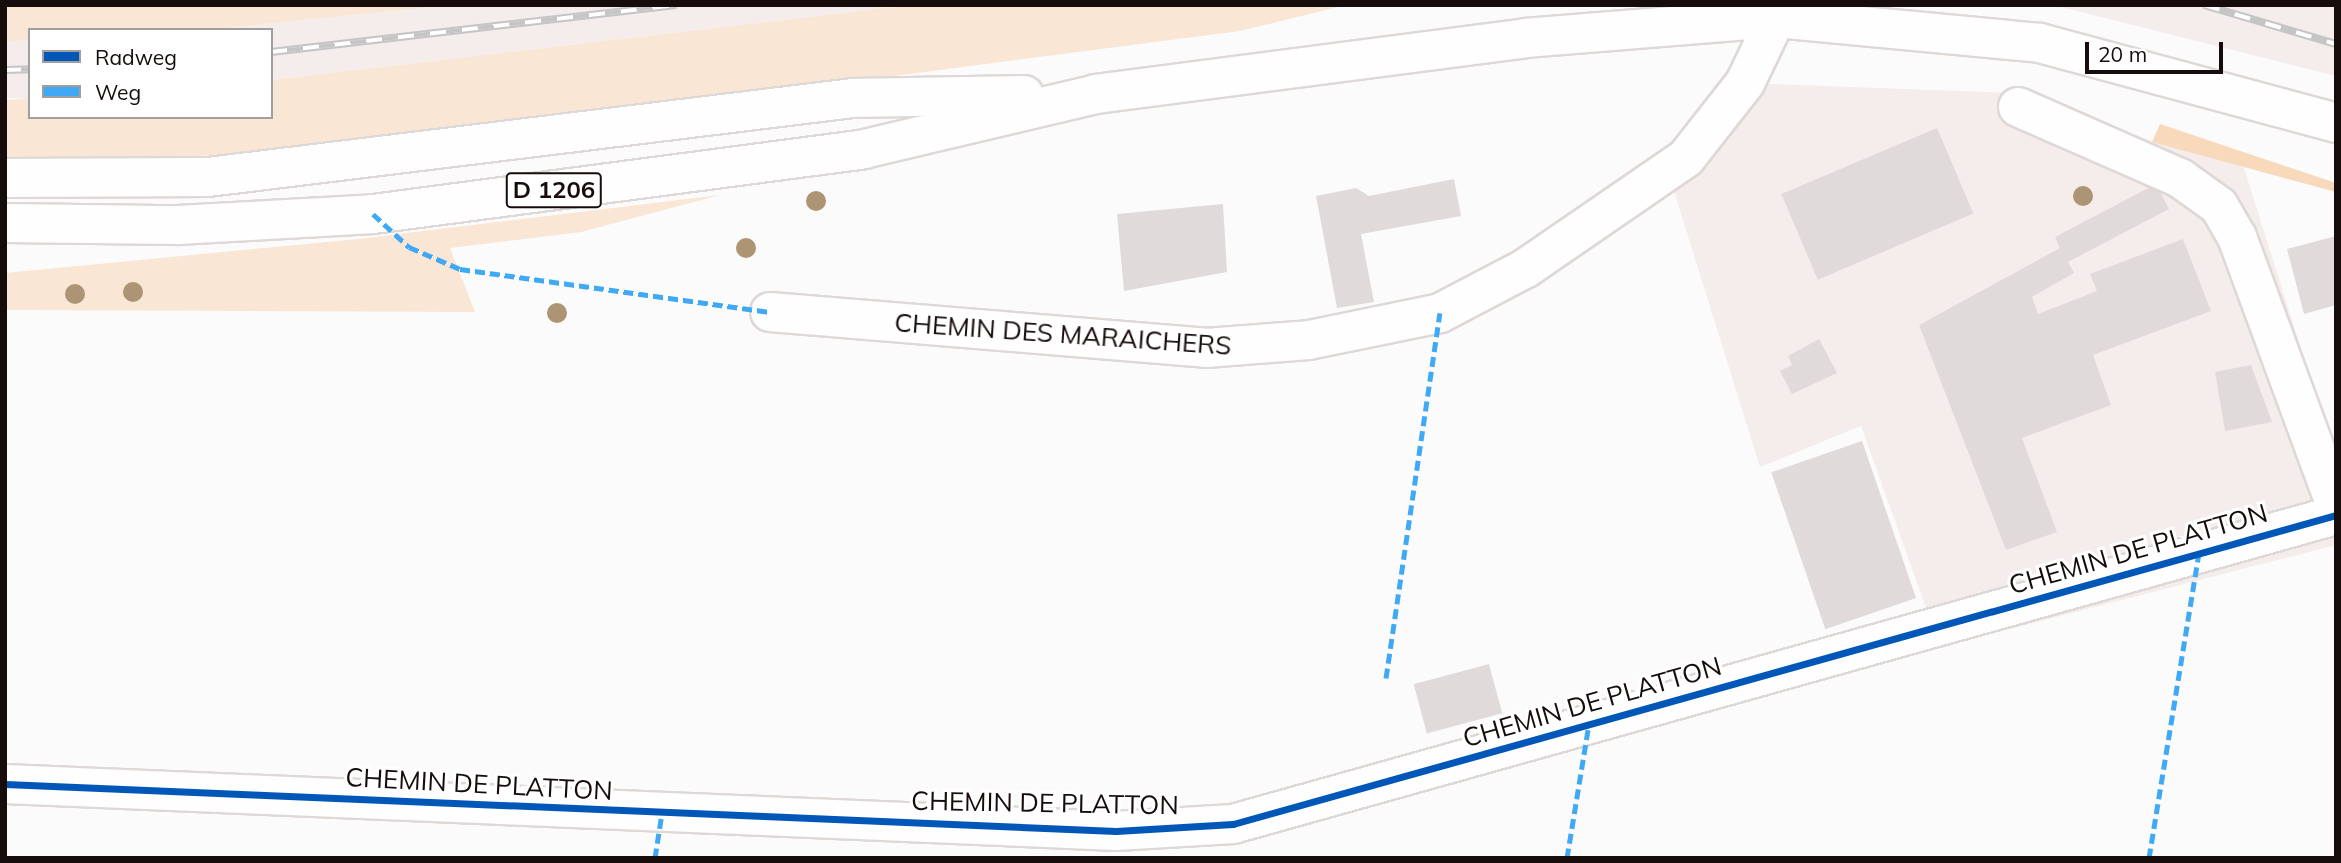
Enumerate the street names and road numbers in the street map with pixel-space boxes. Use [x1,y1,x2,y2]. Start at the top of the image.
road number: D 1206 [505,170,603,210]
street label: CHEMIN DES MARAICHERS [893,307,1233,361]
street label: CHEMIN DE PLATTON [2005,497,2271,601]
street label: CHEMIN DE PLATTON [1459,650,1725,754]
street label: CHEMIN DE PLATTON [345,761,613,807]
street label: CHEMIN DE PLATTON [911,785,1179,821]

